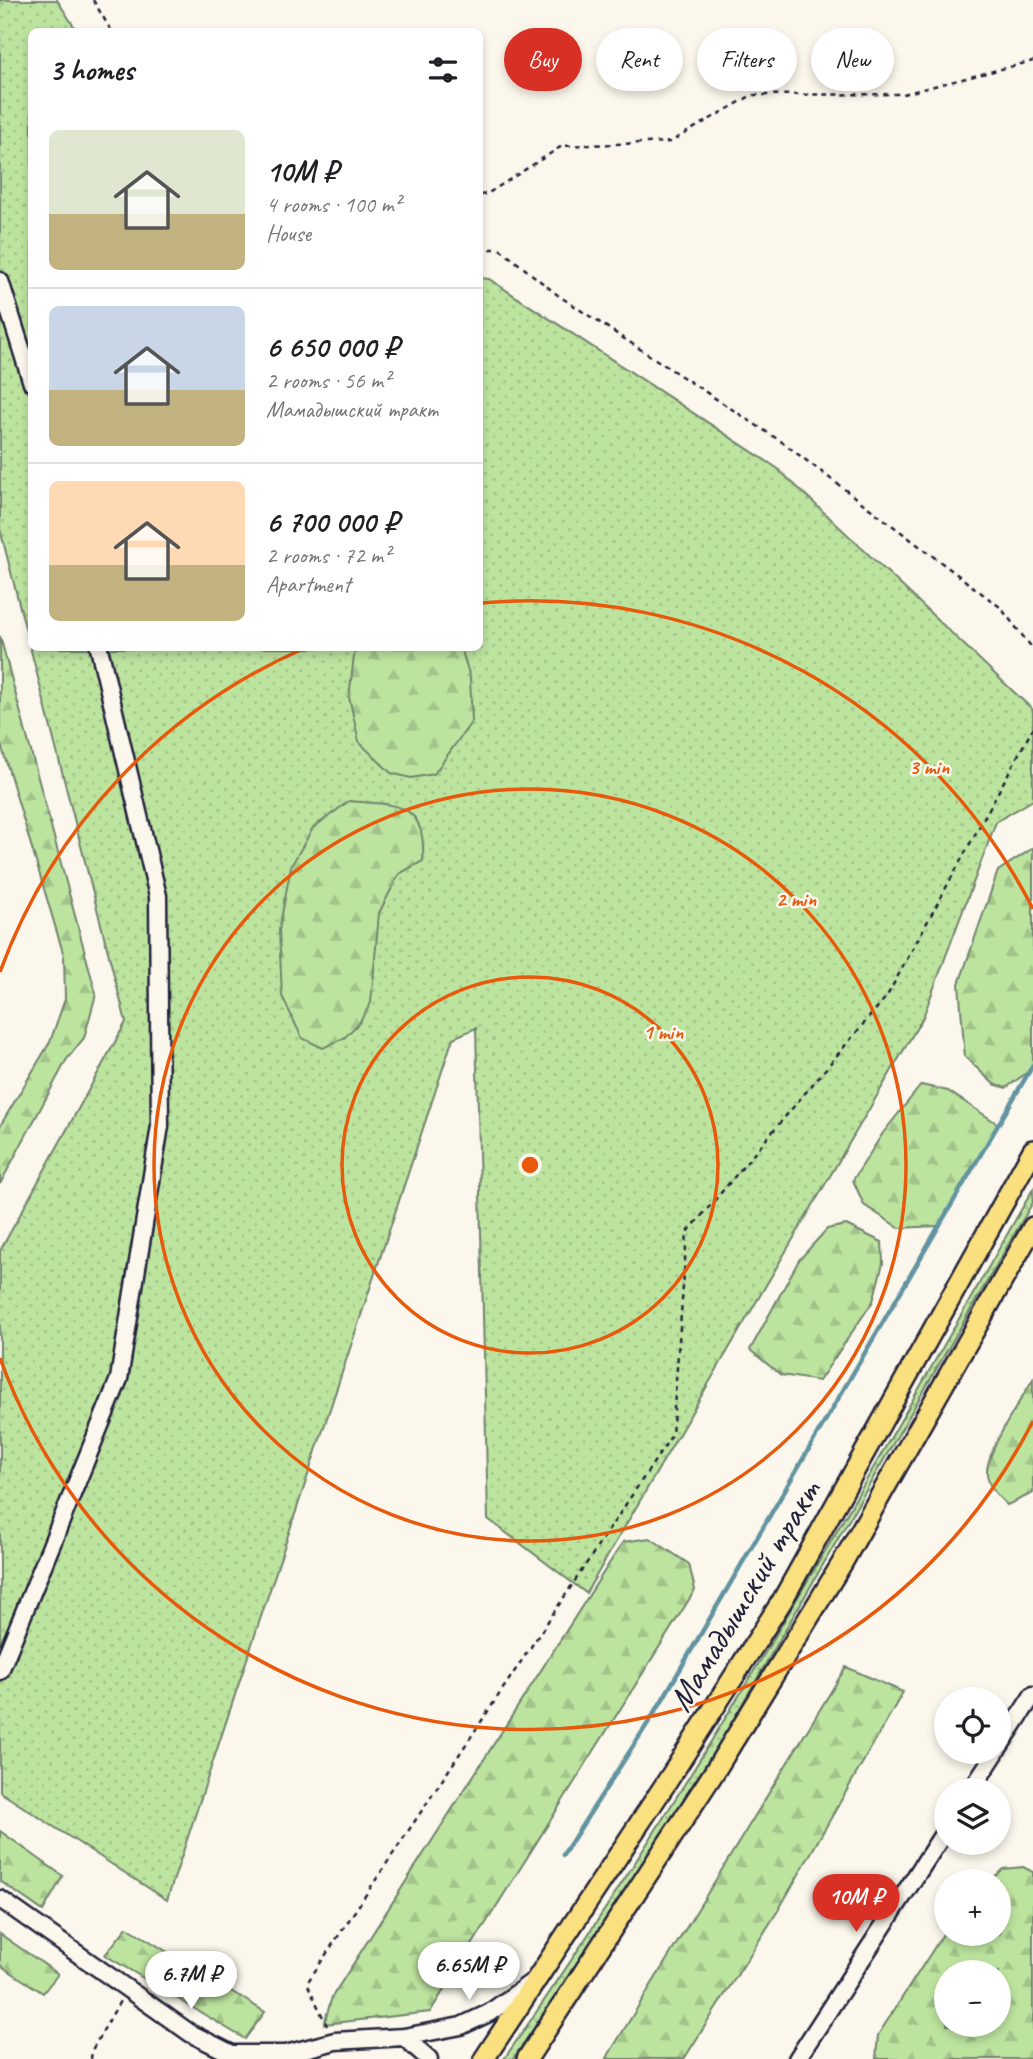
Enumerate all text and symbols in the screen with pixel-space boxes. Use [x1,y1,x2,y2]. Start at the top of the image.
chip: Buy [504,28,582,91]
chip: Rent [596,28,683,91]
chip: Filters [697,28,797,91]
chip: New [811,28,894,91]
text: 3 homes [49,51,134,89]
icon: filters [424,51,462,89]
text: 10M ₽ [266,152,338,190]
icon: home [105,158,189,242]
text: 4 rooms · 100 m² [266,190,401,219]
text: House [266,219,311,248]
text: 6 650 000 ₽ [266,328,399,366]
icon: home [105,334,189,418]
text: 2 rooms · 56 m² [266,366,390,395]
text: Мамадышский тракт [266,395,438,424]
text: 6 700 000 ₽ [266,503,398,541]
icon: home [105,509,189,593]
text: 2 rooms · 72 m² [266,541,390,570]
text: Apartment [266,570,351,599]
text: 3 min [909,754,949,780]
text: 2 min [776,886,816,912]
text: 1 min [643,1019,683,1045]
centre of rings [518,1153,542,1177]
street label: Мамадышский тракт [657,1471,832,1719]
map controls [934,1687,1011,2037]
button: locate [934,1687,1011,1764]
button: layers [934,1778,1011,1855]
button: + [934,1869,1011,1946]
pin: 10M ₽ [807,1874,905,1934]
text: 10M ₽ [829,1882,883,1911]
pin: 6.65M ₽ [404,1942,534,2002]
text: 6.65M ₽ [434,1950,504,1979]
pin: 6.7M ₽ [134,1952,248,2011]
text: 6.7M ₽ [161,1959,221,1988]
button: − [934,1960,1011,2037]

